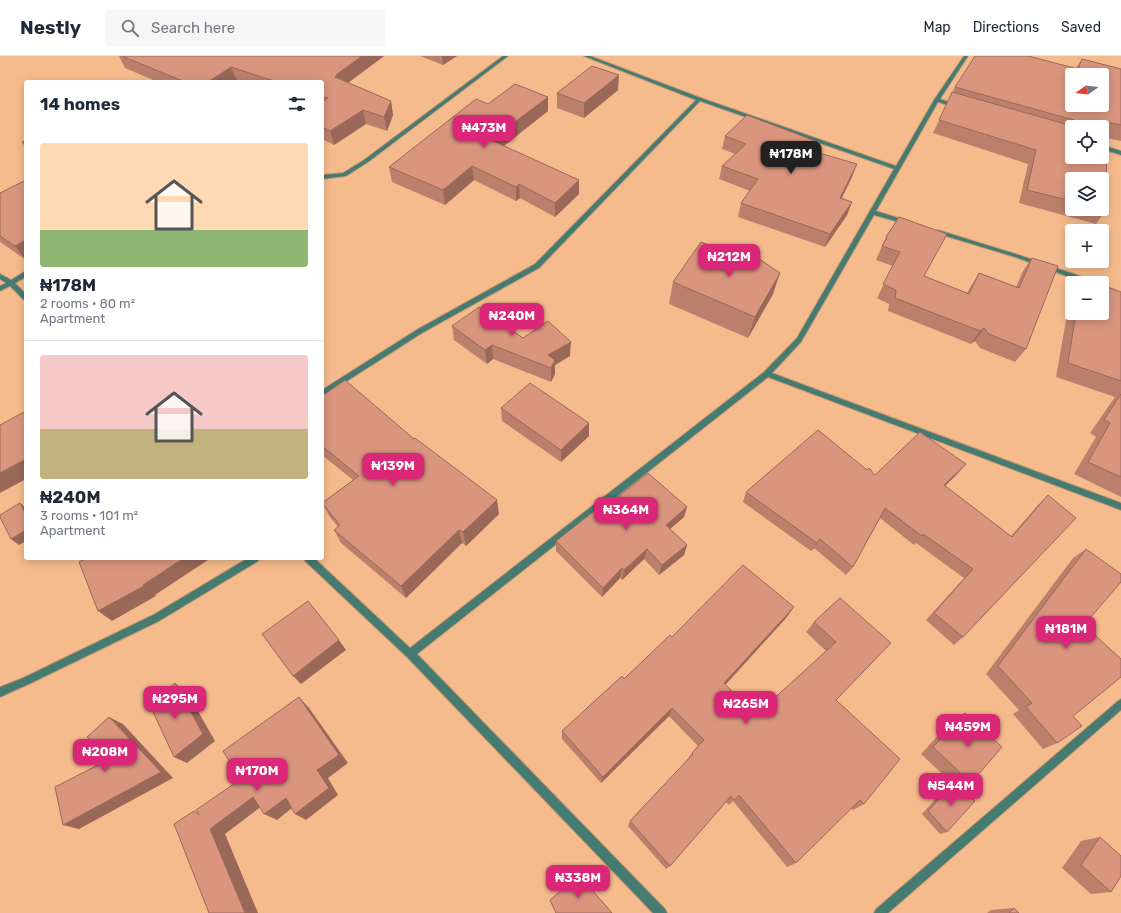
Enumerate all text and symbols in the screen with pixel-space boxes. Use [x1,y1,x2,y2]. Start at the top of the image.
search box [105,10,385,46]
text: Nestly [20,16,81,39]
icon: search [119,17,141,39]
text: Search here [151,19,235,37]
text: Map [924,19,951,36]
text: Directions [973,19,1039,36]
text: Saved [1061,19,1101,36]
north arrow [1065,68,1109,112]
map controls [1065,68,1109,320]
icon: filters [286,93,308,115]
text: 14 homes [40,94,120,114]
pin: ₦473M [456,115,512,149]
text: ₦473M [462,120,506,135]
button: locate [1065,120,1109,164]
pin: ₦178M [763,141,819,175]
text: ₦178M [770,146,812,161]
icon: home [138,169,210,241]
button: layers [1065,172,1109,216]
button: + [1065,224,1109,268]
pin: ₦212M [701,244,757,278]
text: ₦212M [707,249,751,264]
text: ₦178M [40,275,96,295]
button: − [1065,276,1109,320]
text: 2 rooms · 80 m² [40,296,135,311]
pin: ₦240M [484,303,540,337]
text: ₦240M [489,308,535,323]
text: Apartment [40,311,105,326]
icon: home [138,381,210,453]
pin: ₦139M [365,453,421,487]
text: ₦139M [371,458,415,473]
text: ₦240M [40,487,101,507]
pin: ₦364M [598,497,654,531]
text: ₦364M [603,502,649,517]
text: 3 rooms · 101 m² [40,508,138,523]
text: Apartment [40,523,105,538]
pin: ₦181M [1038,616,1094,650]
text: ₦181M [1045,621,1087,636]
pin: ₦295M [147,686,203,720]
text: ₦295M [152,691,198,706]
pin: ₦265M [718,691,774,725]
text: ₦265M [723,696,769,711]
pin: ₦459M [940,714,996,748]
text: ₦459M [945,719,991,734]
pin: ₦208M [77,739,133,773]
text: ₦208M [82,744,128,759]
pin: ₦170M [229,758,285,792]
text: ₦170M [236,763,278,778]
pin: ₦544M [923,773,979,807]
text: ₦544M [928,778,974,793]
pin: ₦338M [550,865,606,899]
text: ₦338M [555,870,601,885]

